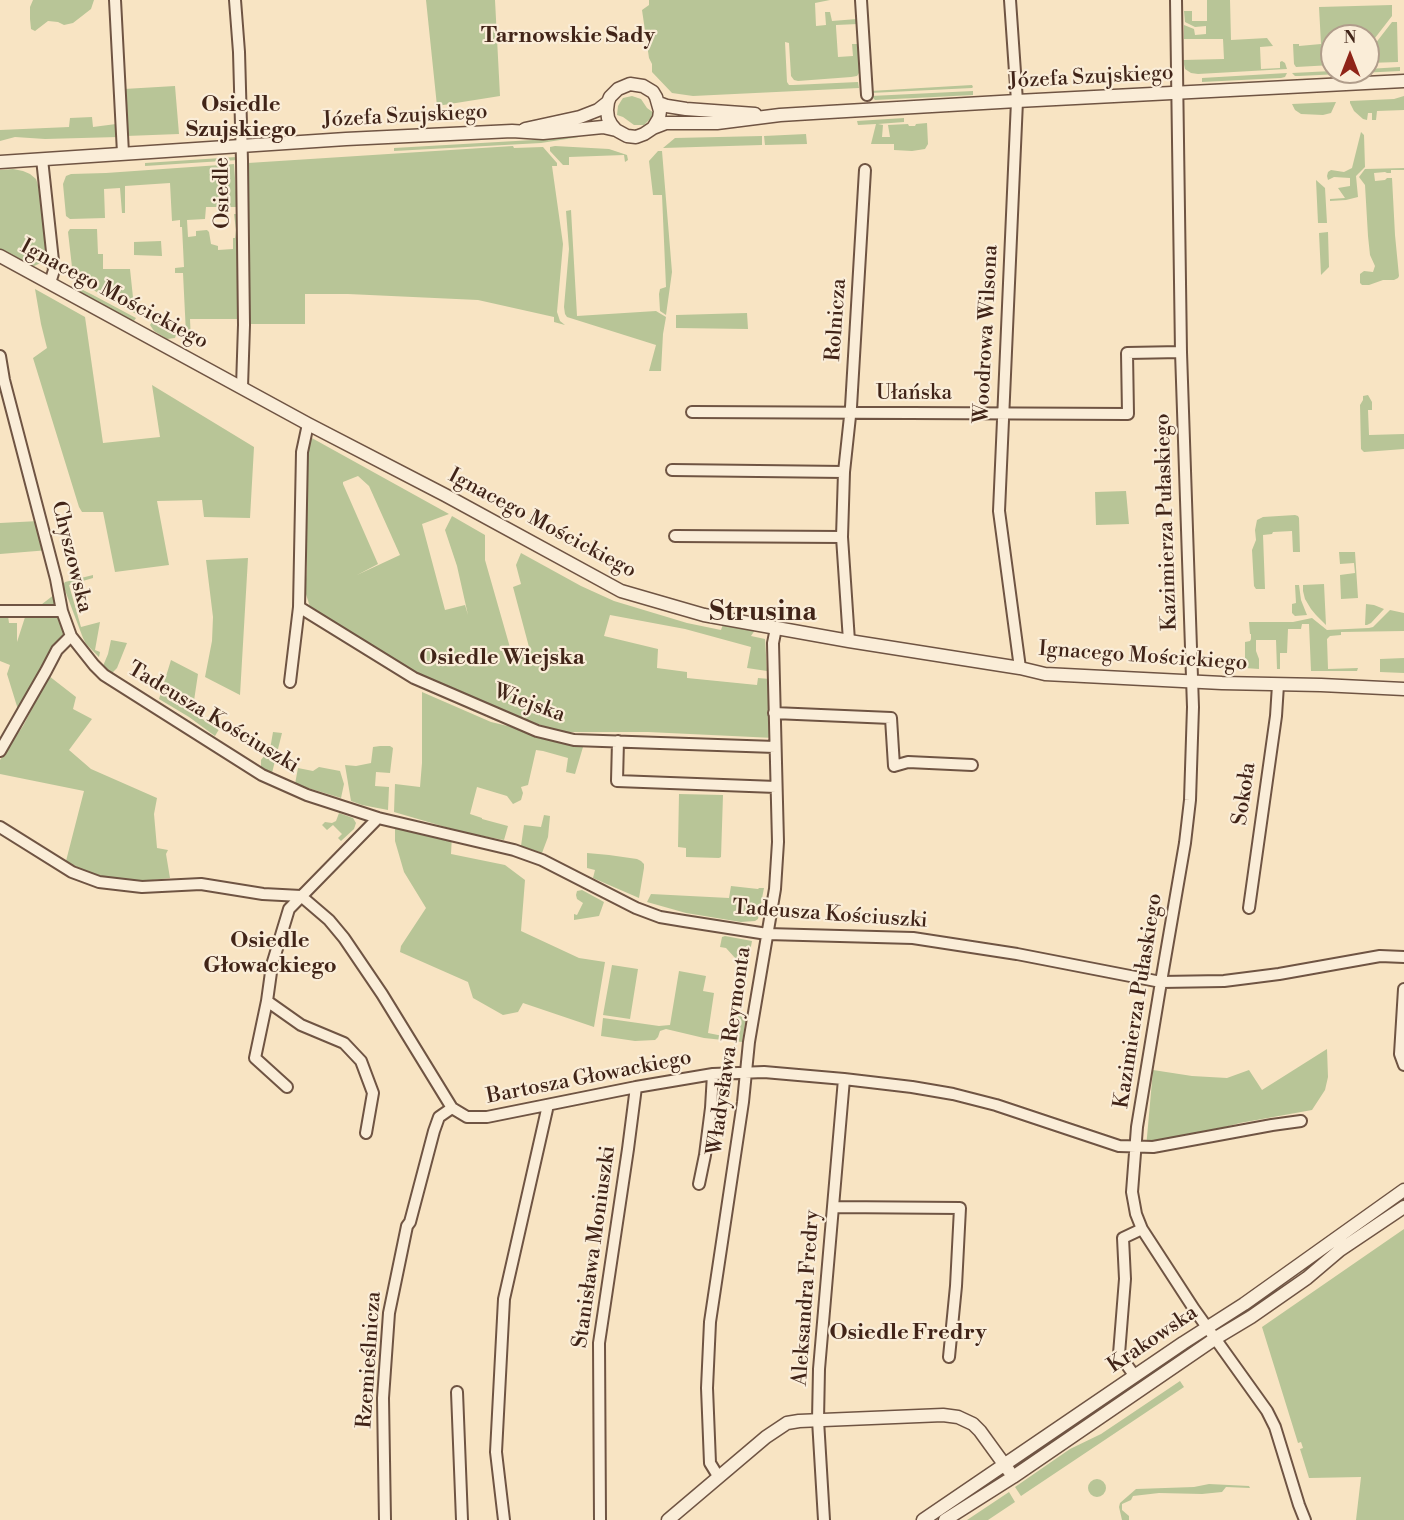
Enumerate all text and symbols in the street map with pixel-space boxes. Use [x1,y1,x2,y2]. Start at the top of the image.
district label: Tarnowskie Sady [481,24,655,50]
north arrow [1320,24,1380,84]
text: N [1344,28,1356,48]
street label: Józefa Szujskiego [1008,61,1174,95]
district label: Osiedle Szujskiego [186,93,296,144]
street label: Józefa Szujskiego [322,100,488,134]
street label: Osiedle [210,157,236,229]
street label: Ignacego Mościckiego [16,235,212,355]
street label: Woodrowa Wilsona [970,244,1004,424]
street label: Rolnicza [822,278,852,362]
street label: Ułańska [876,381,952,407]
street label: Kazimierza Pułaskiego [1151,413,1183,631]
street label: Ignacego Mościckiego [444,464,640,584]
street label: Chyszowska [45,499,97,615]
district label: Strusina [709,598,817,630]
street label: Ignacego Mościckiego [1038,637,1248,677]
district label: Osiedle Wiejska [419,646,585,672]
street label: Tadeusza Kościuszki [123,657,303,779]
street label: Wiejska [490,679,568,729]
street label: Sokoła [1228,761,1262,827]
street label: Kazimierza Pułaskiego [1110,892,1168,1110]
street label: Tadeusza Kościuszki [731,896,929,934]
district label: Osiedle Głowackiego [203,929,337,980]
street label: Władysława Reymonta [703,945,757,1157]
street label: Bartosza Głowackiego [484,1046,694,1110]
street label: Stanisława Moniuszki [568,1144,622,1350]
street label: Aleksandra Fredry [788,1209,826,1387]
street label: Rzemieślnicza [353,1291,387,1429]
street label: Krakowska [1103,1301,1203,1379]
district label: Osiedle Fredry [830,1321,986,1347]

